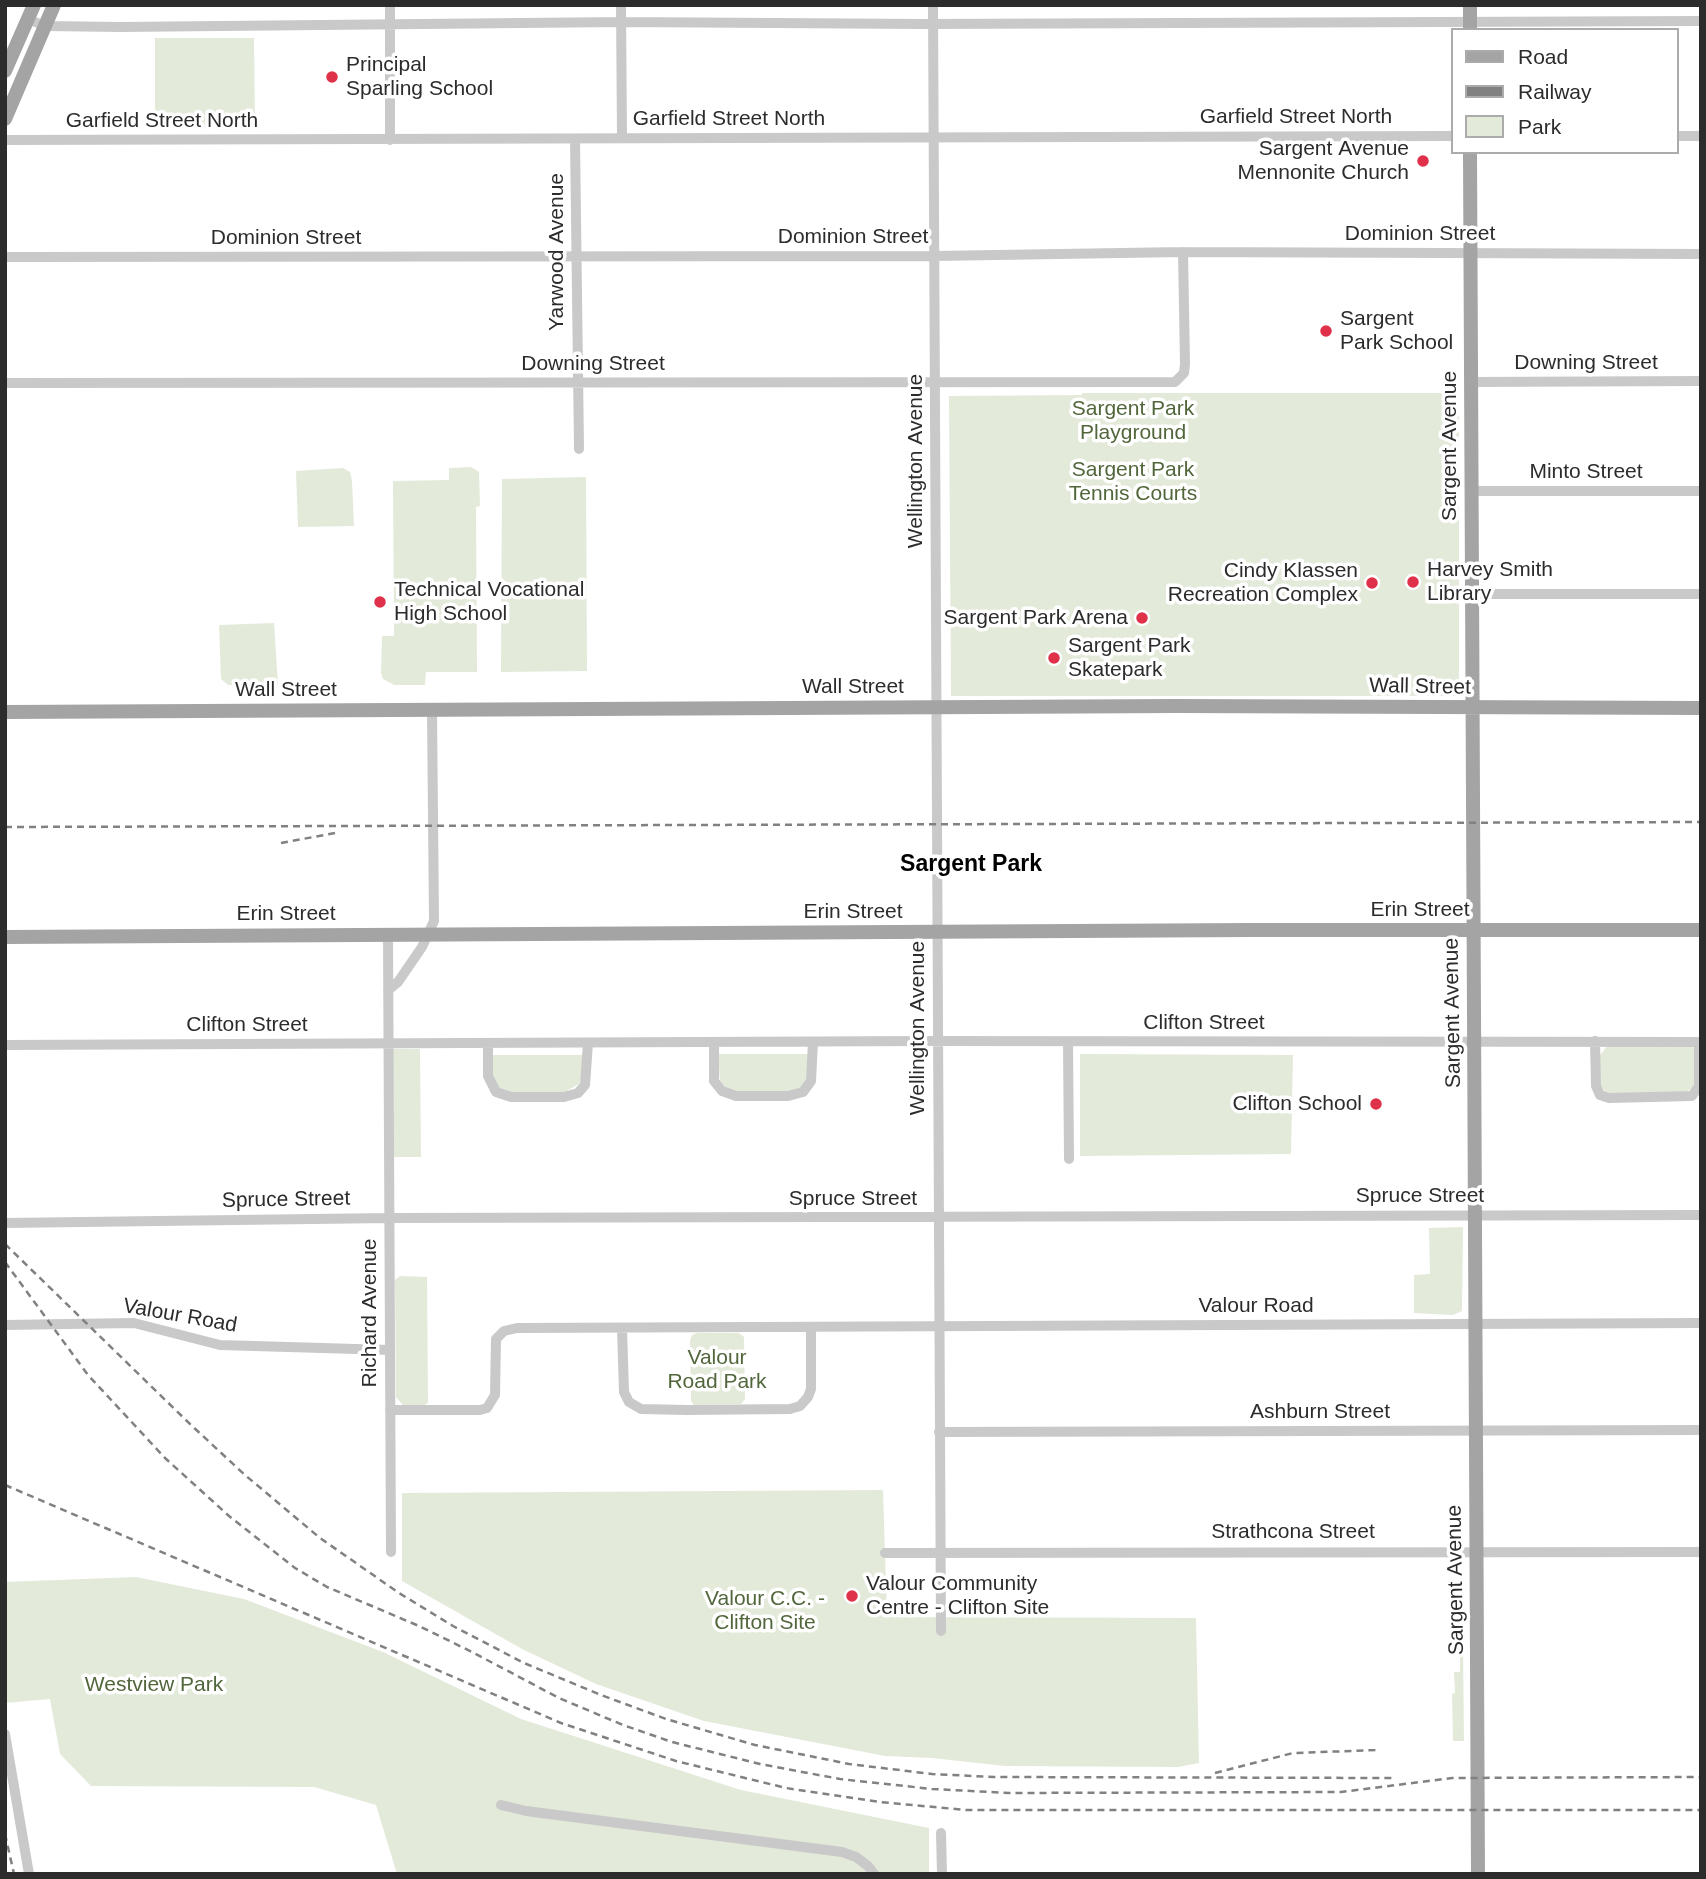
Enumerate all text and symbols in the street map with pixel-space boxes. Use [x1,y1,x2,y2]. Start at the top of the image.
legend [1450,28,1678,154]
text: Road [1518,45,1568,68]
place label: Principal Sparling School [346,52,493,102]
marker: Principal Sparling School [324,69,340,85]
text: Railway [1518,80,1592,103]
street label: Garfield Street North [1200,104,1392,130]
street label: Garfield Street North [633,106,825,132]
street label: Garfield Street North [66,108,258,134]
text: Park [1518,115,1561,138]
place label: Sargent Avenue Mennonite Church [1237,136,1409,186]
marker: Sargent Avenue Mennonite Church [1415,153,1431,169]
street label: Yarwood Avenue [544,173,570,331]
street label: Dominion Street [1345,221,1495,247]
street label: Dominion Street [778,224,928,250]
street label: Dominion Street [211,225,361,251]
place label: Sargent Park School [1340,306,1453,356]
marker: Sargent Park School [1318,323,1334,339]
street label: Downing Street [1514,350,1658,376]
street label: Downing Street [521,351,665,377]
street label: Sargent Avenue [1437,371,1463,521]
street label: Wellington Avenue [903,374,929,548]
park label: Sargent Park Playground [1072,396,1194,446]
park label: Sargent Park Tennis Courts [1069,457,1197,507]
street label: Minto Street [1529,459,1643,485]
place label: Harvey Smith Library [1427,557,1553,607]
place label: Cindy Klassen Recreation Complex [1168,558,1358,608]
marker: Harvey Smith Library [1405,574,1421,590]
marker: Cindy Klassen Recreation Complex [1364,575,1380,591]
place label: Technical Vocational High School [394,577,584,627]
marker: Technical Vocational High School [372,594,388,610]
place label: Sargent Park Arena [944,605,1128,631]
marker: Sargent Park Arena [1134,610,1150,626]
place label: Sargent Park Skatepark [1068,633,1191,683]
marker: Sargent Park Skatepark [1046,650,1062,666]
street label: Wall Street [802,674,904,700]
street label: Wall Street [1369,674,1471,700]
street label: Wall Street [235,677,337,703]
district label: Sargent Park [900,851,1042,879]
street label: Erin Street [1370,897,1470,923]
street label: Erin Street [803,899,903,925]
street label: Erin Street [236,901,336,927]
street label: Sargent Avenue [1439,938,1467,1088]
street label: Wellington Avenue [905,941,931,1115]
street label: Clifton Street [1143,1010,1265,1036]
street label: Clifton Street [186,1012,308,1038]
place label: Clifton School [1232,1091,1362,1117]
marker: Clifton School [1368,1096,1384,1112]
street label: Spruce Street [1356,1183,1484,1209]
street label: Spruce Street [222,1186,350,1214]
street label: Spruce Street [789,1186,917,1212]
street label: Richard Avenue [357,1238,383,1388]
street label: Valour Road [1198,1293,1314,1319]
street label: Valour Road [121,1294,239,1338]
park label: Valour Road Park [667,1345,767,1395]
street label: Ashburn Street [1250,1399,1390,1425]
street label: Sargent Avenue [1442,1505,1470,1655]
street label: Strathcona Street [1211,1519,1375,1545]
place label: Valour Community Centre - Clifton Site [866,1571,1049,1621]
park label: Valour C.C. - Clifton Site [705,1586,825,1636]
marker: Valour Community Centre - Clifton Site [844,1588,860,1604]
park label: Westview Park [85,1672,223,1698]

